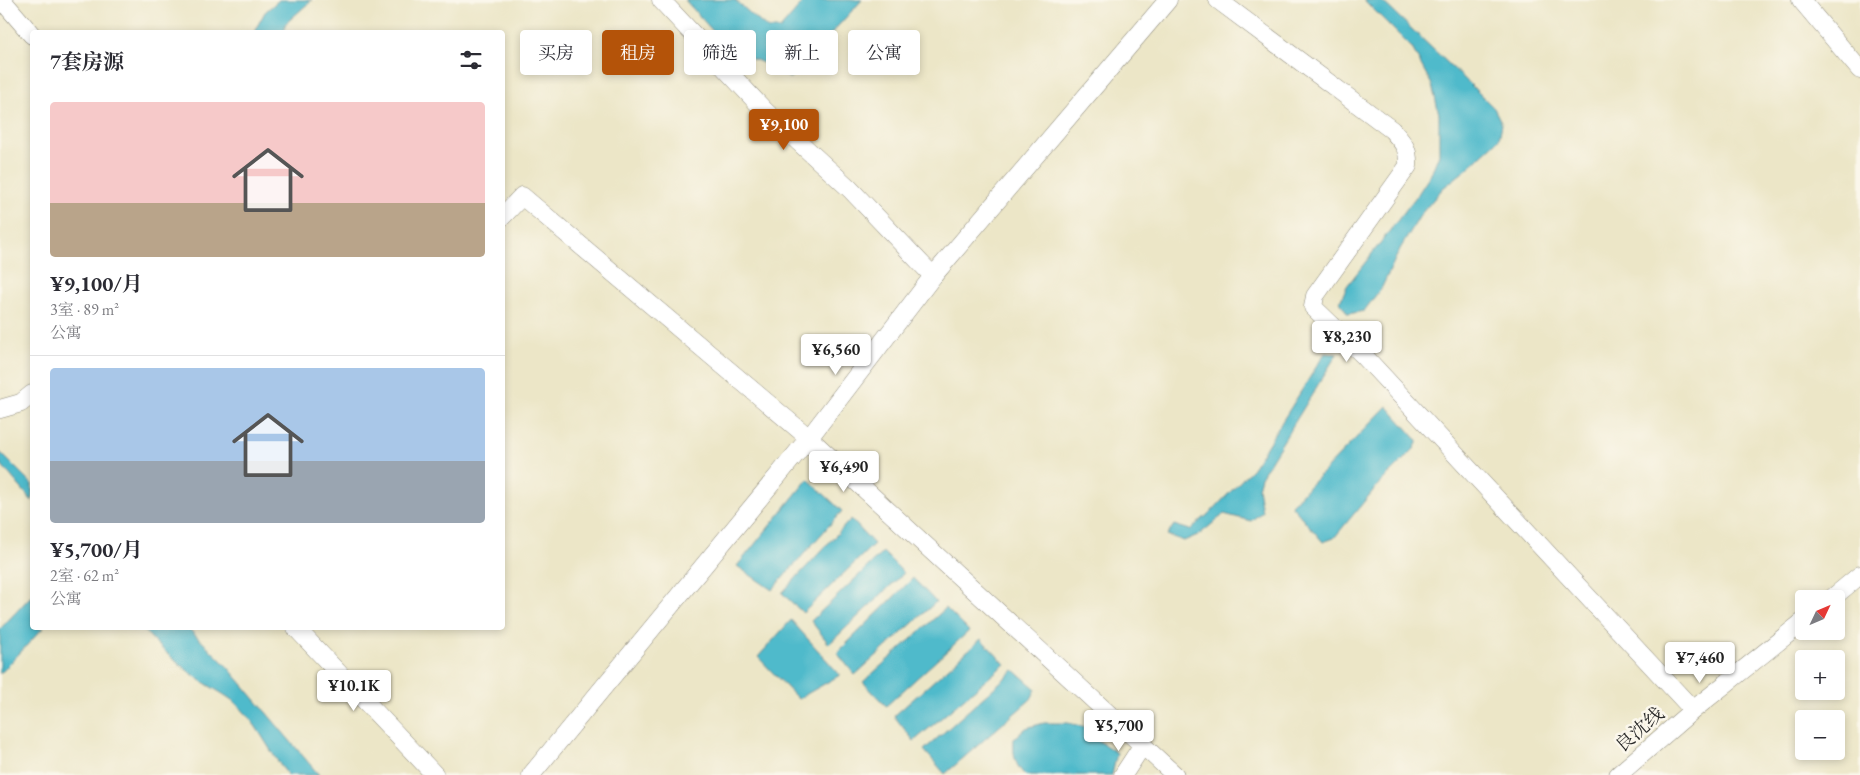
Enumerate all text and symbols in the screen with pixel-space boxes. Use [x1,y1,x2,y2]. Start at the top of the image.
chip: 买房 [520,30,592,75]
chip: 租房 [602,30,674,75]
chip: 筛选 [684,30,756,75]
chip: 新上 [766,30,838,75]
chip: 公寓 [848,30,920,75]
icon: filters [457,46,485,74]
text: 7套房源 [50,48,124,75]
pin: ¥9,100 [743,108,825,151]
text: ¥9,100 [760,114,808,135]
icon: home [223,135,313,225]
text: ¥9,100/月 [50,270,143,297]
text: 3室 · 89 m² [50,299,119,320]
pin: ¥8,230 [1306,320,1388,363]
text: 公寓 [50,322,82,343]
text: ¥8,230 [1323,326,1371,347]
pin: ¥6,560 [795,334,877,376]
text: ¥6,560 [812,339,860,360]
icon: home [223,400,313,490]
pin: ¥6,490 [803,450,885,493]
text: ¥6,490 [820,456,868,477]
text: ¥5,700/月 [50,536,143,563]
text: 2室 · 62 m² [50,565,119,586]
text: 公寓 [50,588,82,609]
north arrow [1795,590,1845,640]
map controls [1795,590,1845,760]
pin: ¥7,460 [1659,642,1741,684]
text: ¥7,460 [1676,647,1724,668]
button: + [1795,650,1845,700]
pin: ¥10.1K [313,670,395,712]
text: ¥10.1K [328,675,380,696]
street label: 良沈线 [1610,701,1669,758]
pin: ¥5,700 [1078,710,1160,752]
button: − [1795,710,1845,760]
text: ¥5,700 [1095,715,1143,736]

